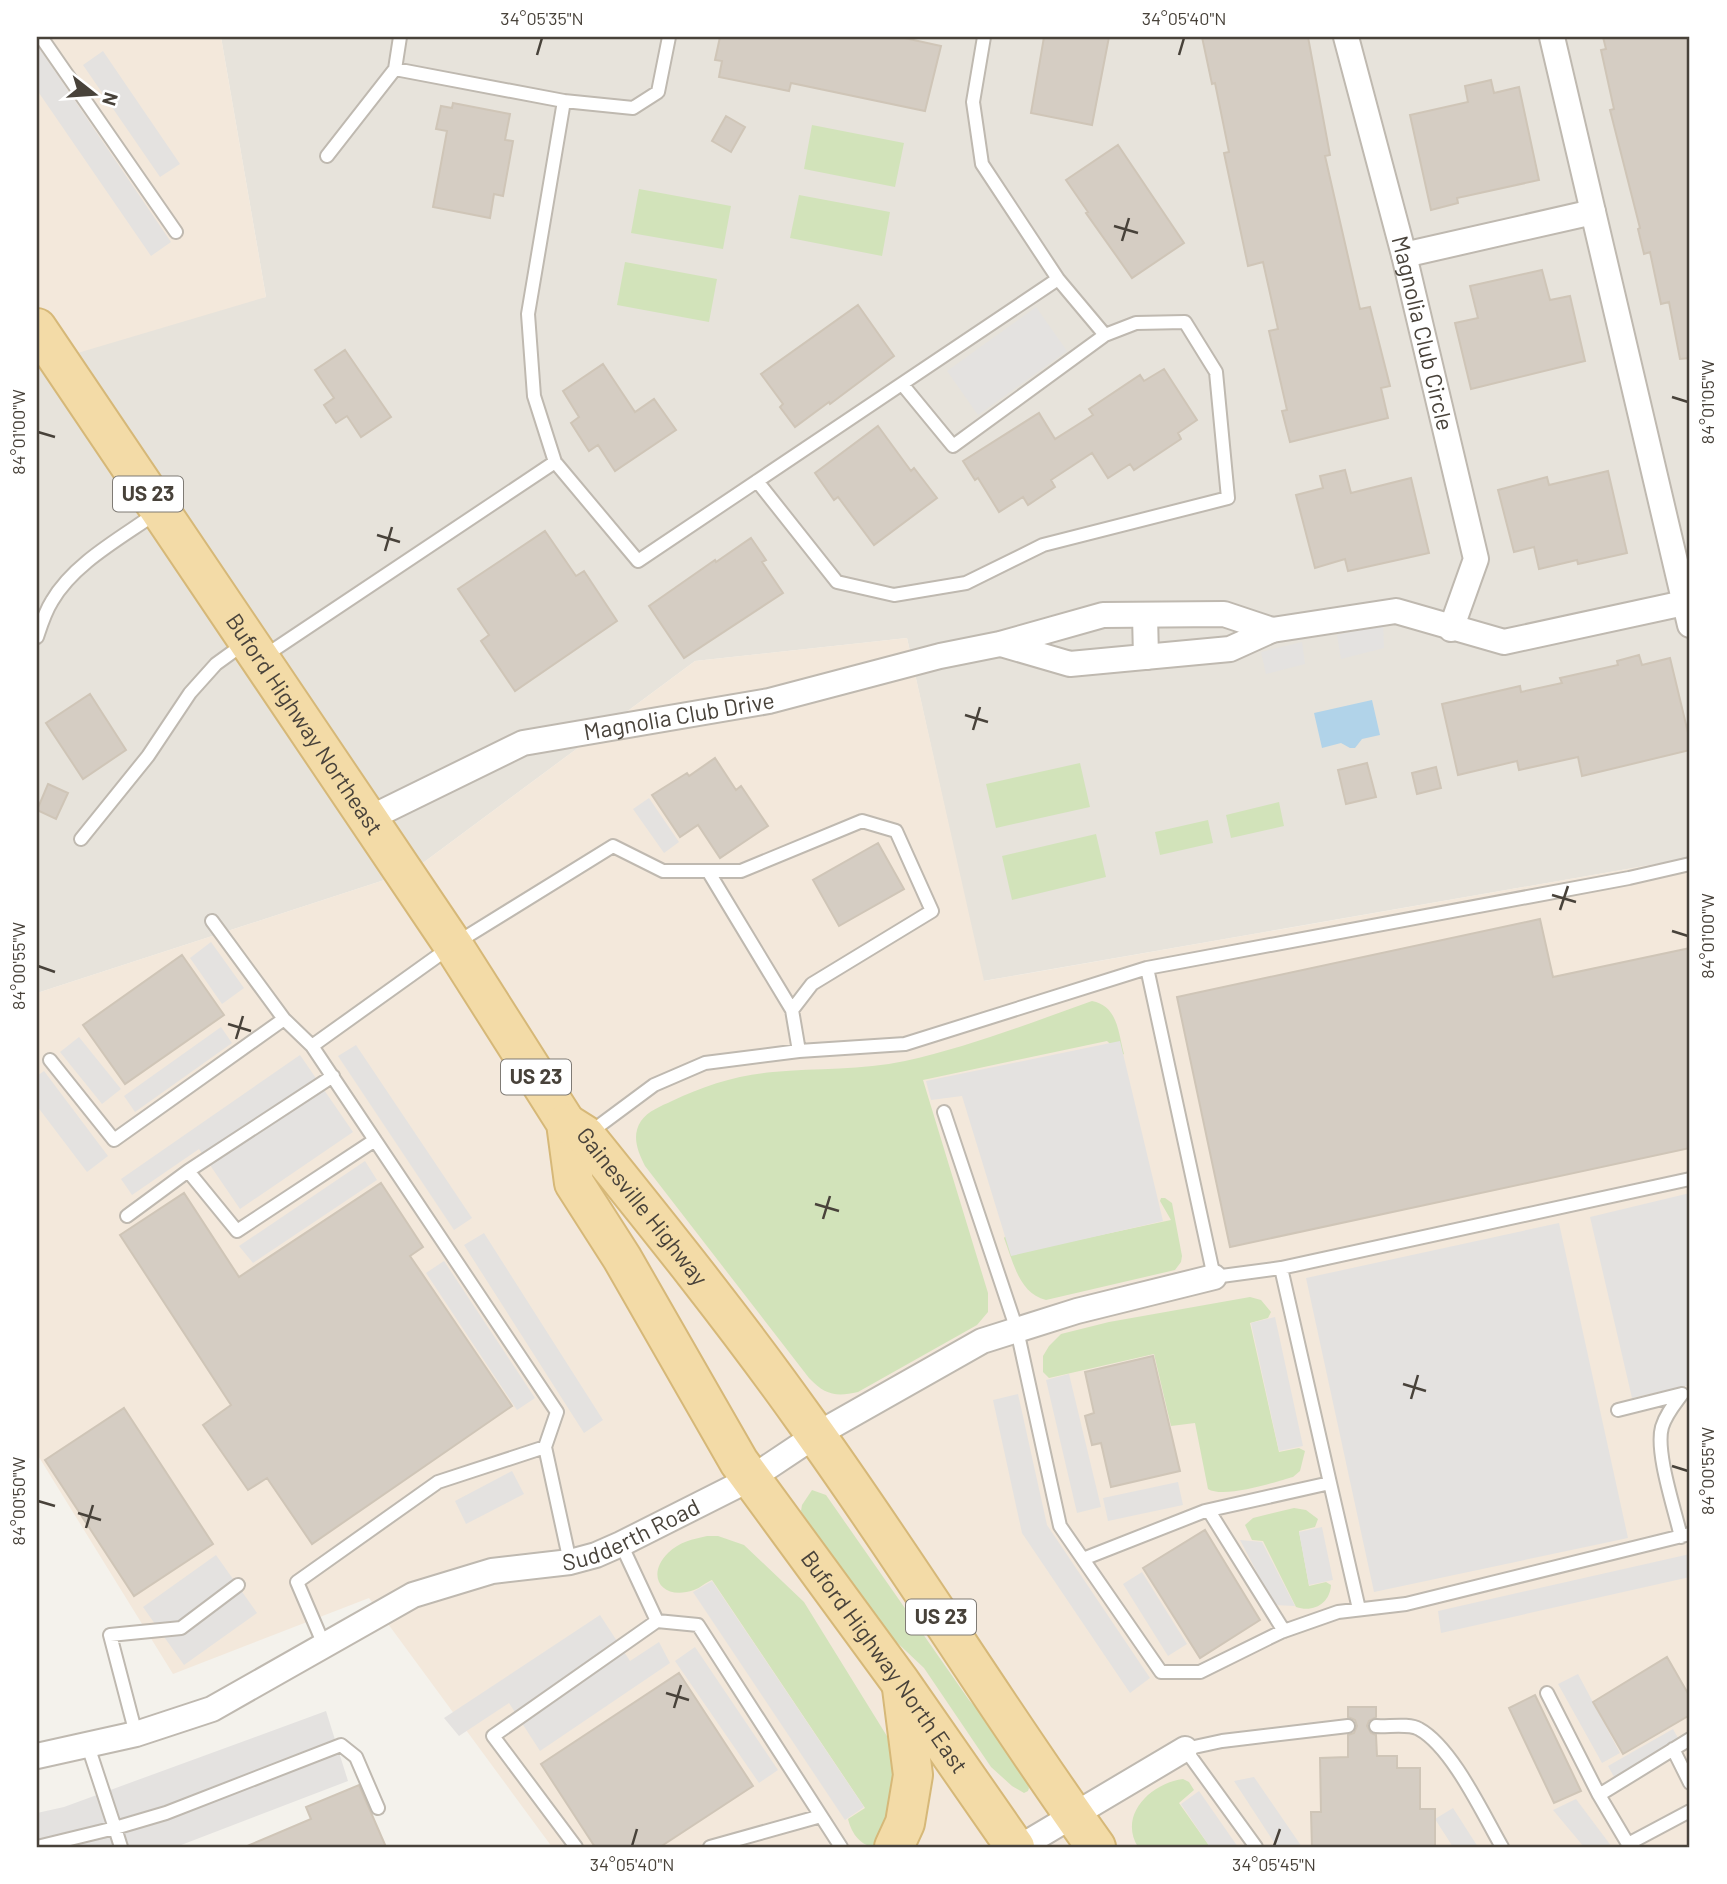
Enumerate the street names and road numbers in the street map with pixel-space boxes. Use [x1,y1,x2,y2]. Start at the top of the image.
street label: Magnolia Club Circle [1386,233,1460,433]
road number: US 23 [113,476,183,512]
street label: Buford Highway Northeast [221,608,390,840]
street label: Magnolia Club Drive [582,685,776,745]
road number: US 23 [501,1060,571,1094]
street label: Gainesville Highway [571,1121,715,1291]
street label: Sudderth Road [561,1492,704,1576]
street label: Buford Highway North East [796,1545,974,1778]
road number: US 23 [906,1600,976,1634]

